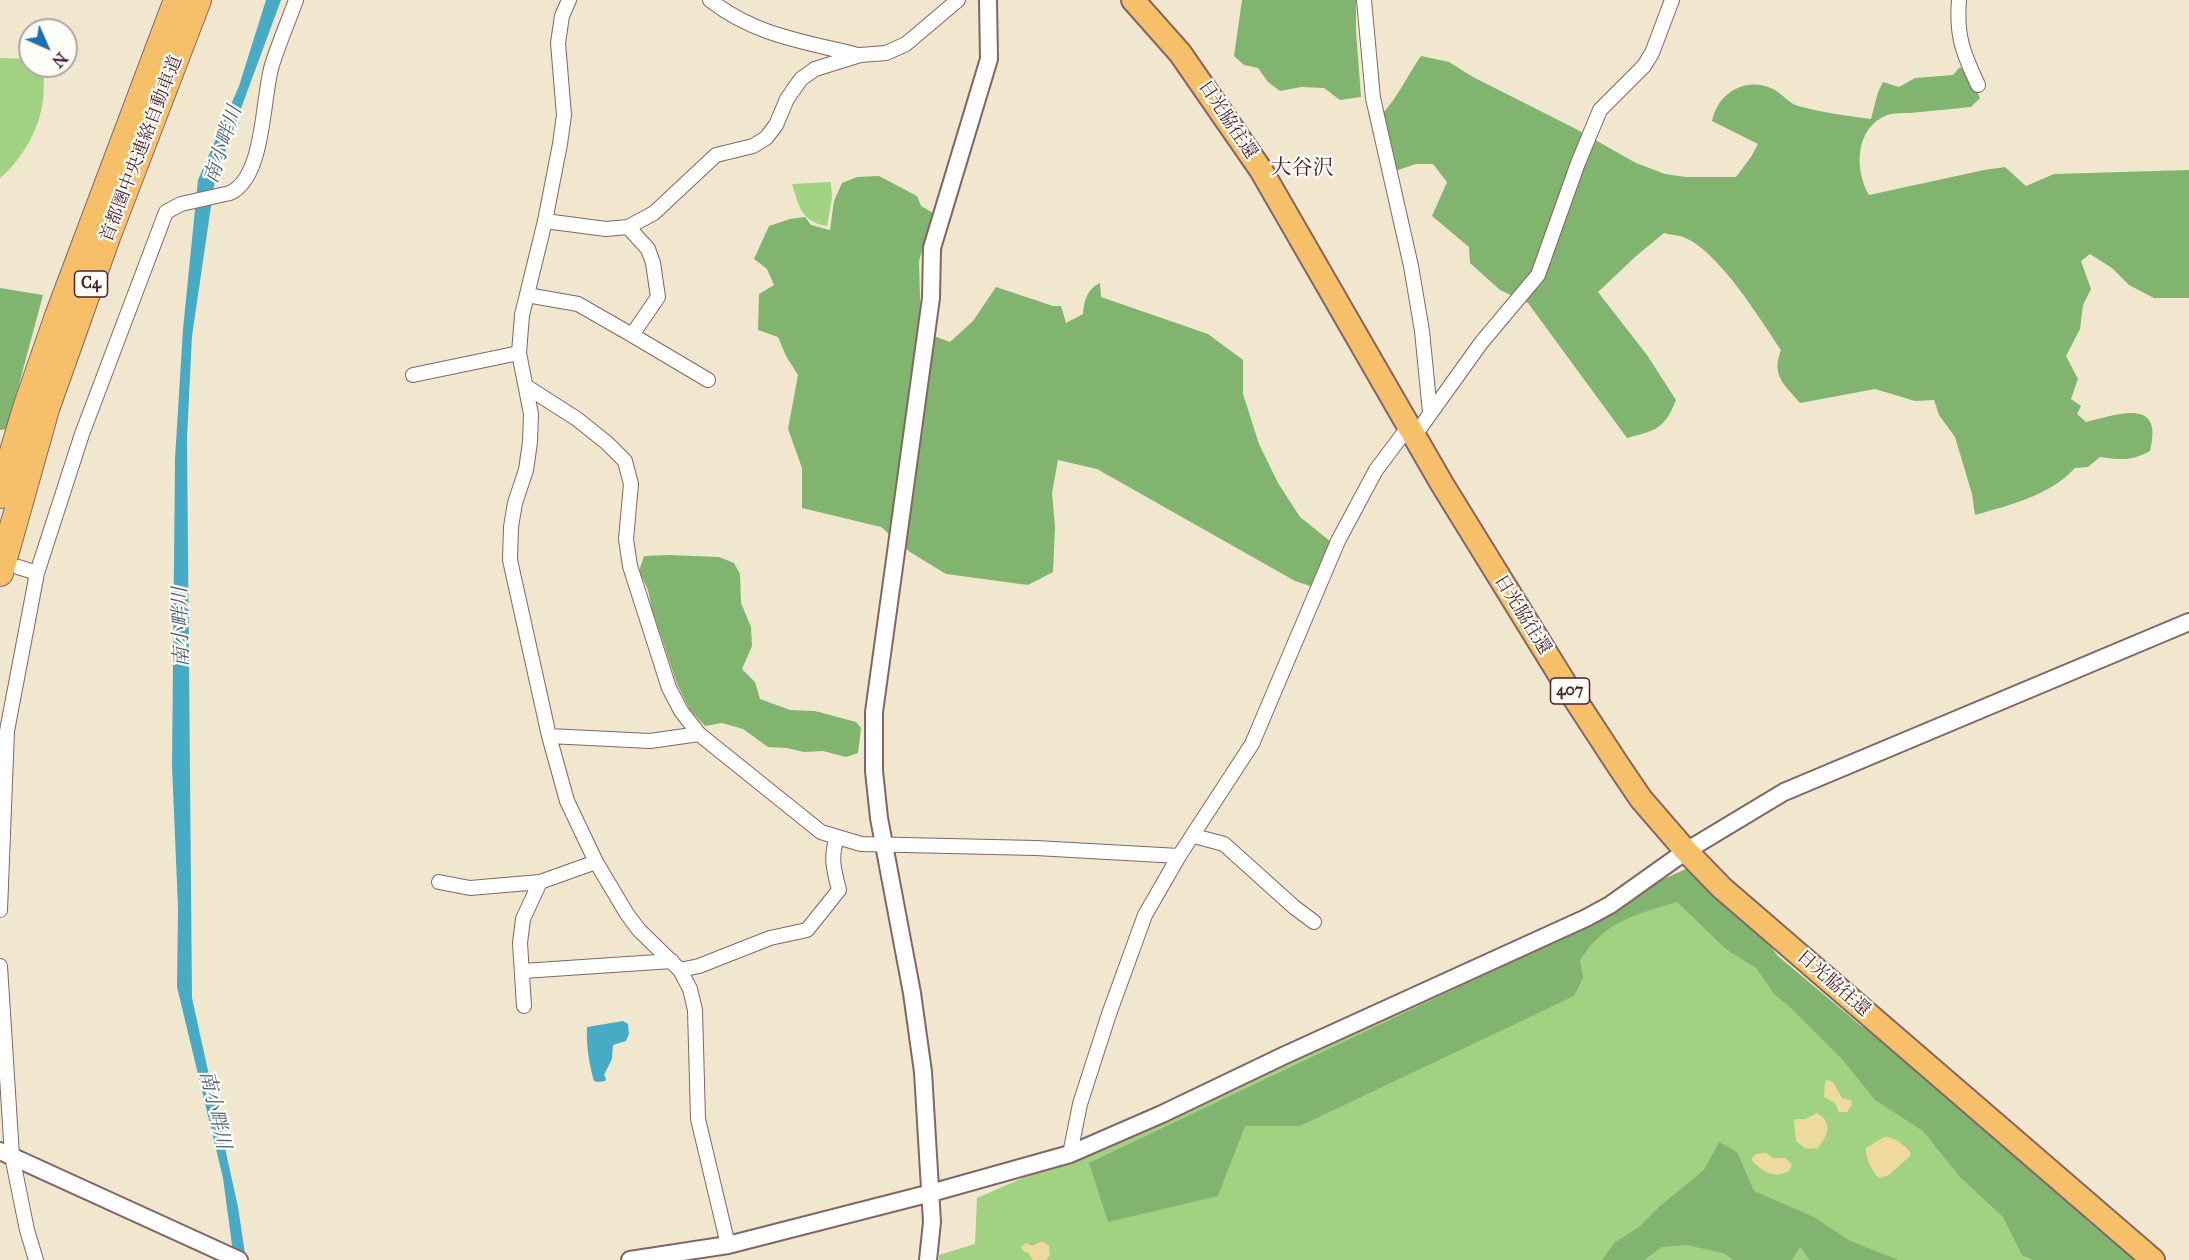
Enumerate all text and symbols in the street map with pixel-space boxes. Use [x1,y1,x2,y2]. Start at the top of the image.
north arrow [18,18,78,78]
text: N [48,48,71,71]
street label: 首都圏中央連絡自動車道 [96,53,188,245]
street label: 日光脇往還 [1193,77,1261,163]
water label: 南小畔川 [200,103,248,187]
district label: 大谷沢 [1271,156,1333,182]
road number: C4 [74,271,107,297]
street label: 日光脇往還 [1489,571,1555,659]
water label: 南小畔川 [169,587,195,667]
road number: 407 [1550,678,1590,704]
street label: 日光脇往還 [1792,946,1874,1022]
water label: 南小畔川 [193,1068,235,1152]

